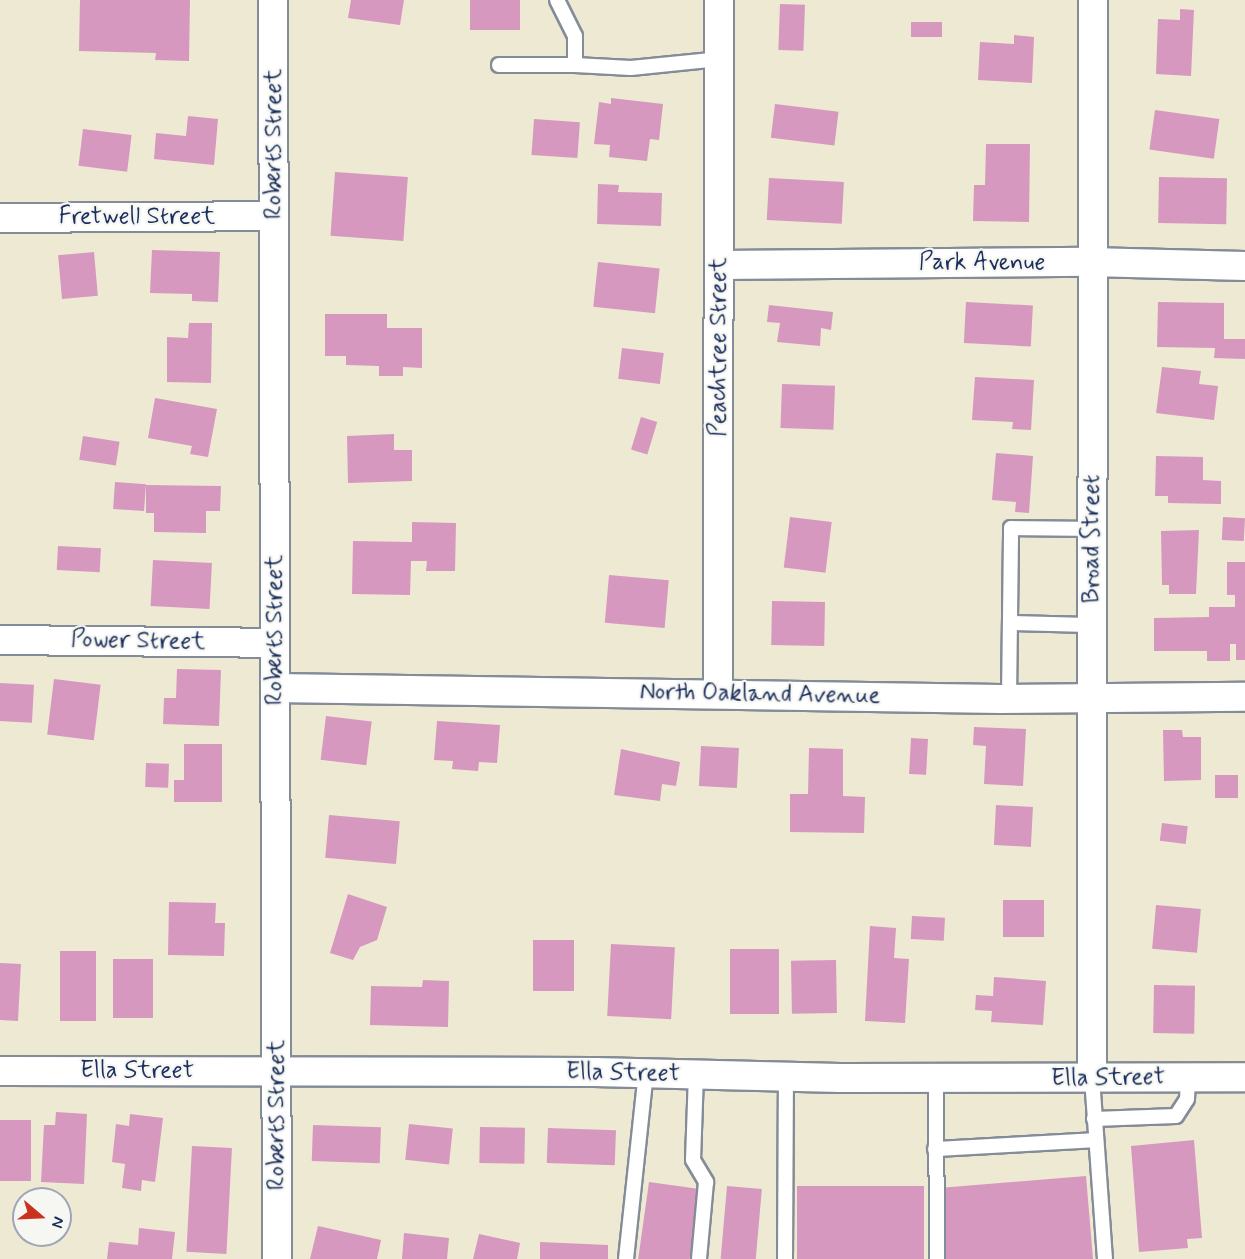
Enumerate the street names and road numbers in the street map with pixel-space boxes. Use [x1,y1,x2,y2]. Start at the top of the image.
street label: Roberts Street [260,69,288,219]
street label: Fretwell Street [59,203,215,231]
street label: Park Avenue [917,249,1047,277]
street label: Peachtree Street [705,257,733,437]
street label: Broad Street [1078,473,1106,605]
street label: Roberts Street [261,555,289,705]
street label: Power Street [70,625,206,657]
street label: North Oakland Avenue [643,678,877,710]
street label: Roberts Street [263,1040,291,1190]
street label: Ella Street [81,1057,193,1085]
street label: Ella Street [566,1058,680,1088]
street label: Ella Street [1051,1063,1165,1093]

